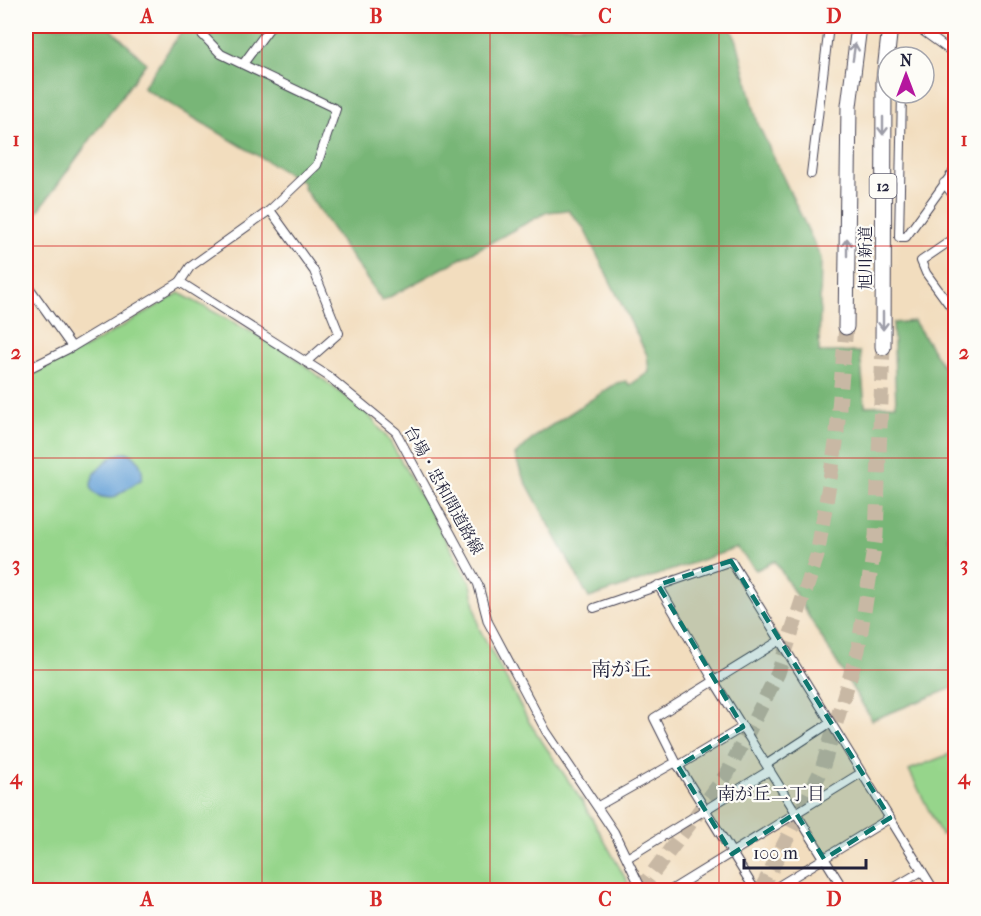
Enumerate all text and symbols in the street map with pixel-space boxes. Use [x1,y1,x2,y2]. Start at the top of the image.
text: A [139,5,155,28]
text: B [369,5,383,28]
text: C [598,5,612,28]
text: D [826,5,842,28]
one-way arrow [849,43,860,63]
north arrow [876,45,936,105]
text: N [900,51,913,70]
one-way arrow [877,115,889,135]
text: 1 [12,128,20,151]
text: 1 [960,128,968,151]
road number: 12 [870,174,896,198]
street label: 旭川新道 [856,226,875,290]
one-way arrow [841,238,853,258]
one-way arrow [877,310,889,330]
text: 2 [11,341,21,364]
text: 2 [959,341,969,364]
street label: 台場・忠和間道路線 [401,422,487,558]
text: 3 [12,553,20,576]
text: 3 [960,553,968,576]
district label: 南が丘 [591,658,651,681]
text: 4 [9,766,23,790]
text: 4 [957,766,971,790]
district label: 南が丘二丁目 [717,784,825,805]
scale bar [744,832,866,870]
text: 100 m [753,843,798,864]
text: A [139,888,155,911]
text: B [369,888,383,911]
text: C [598,888,612,911]
text: D [826,888,842,911]

